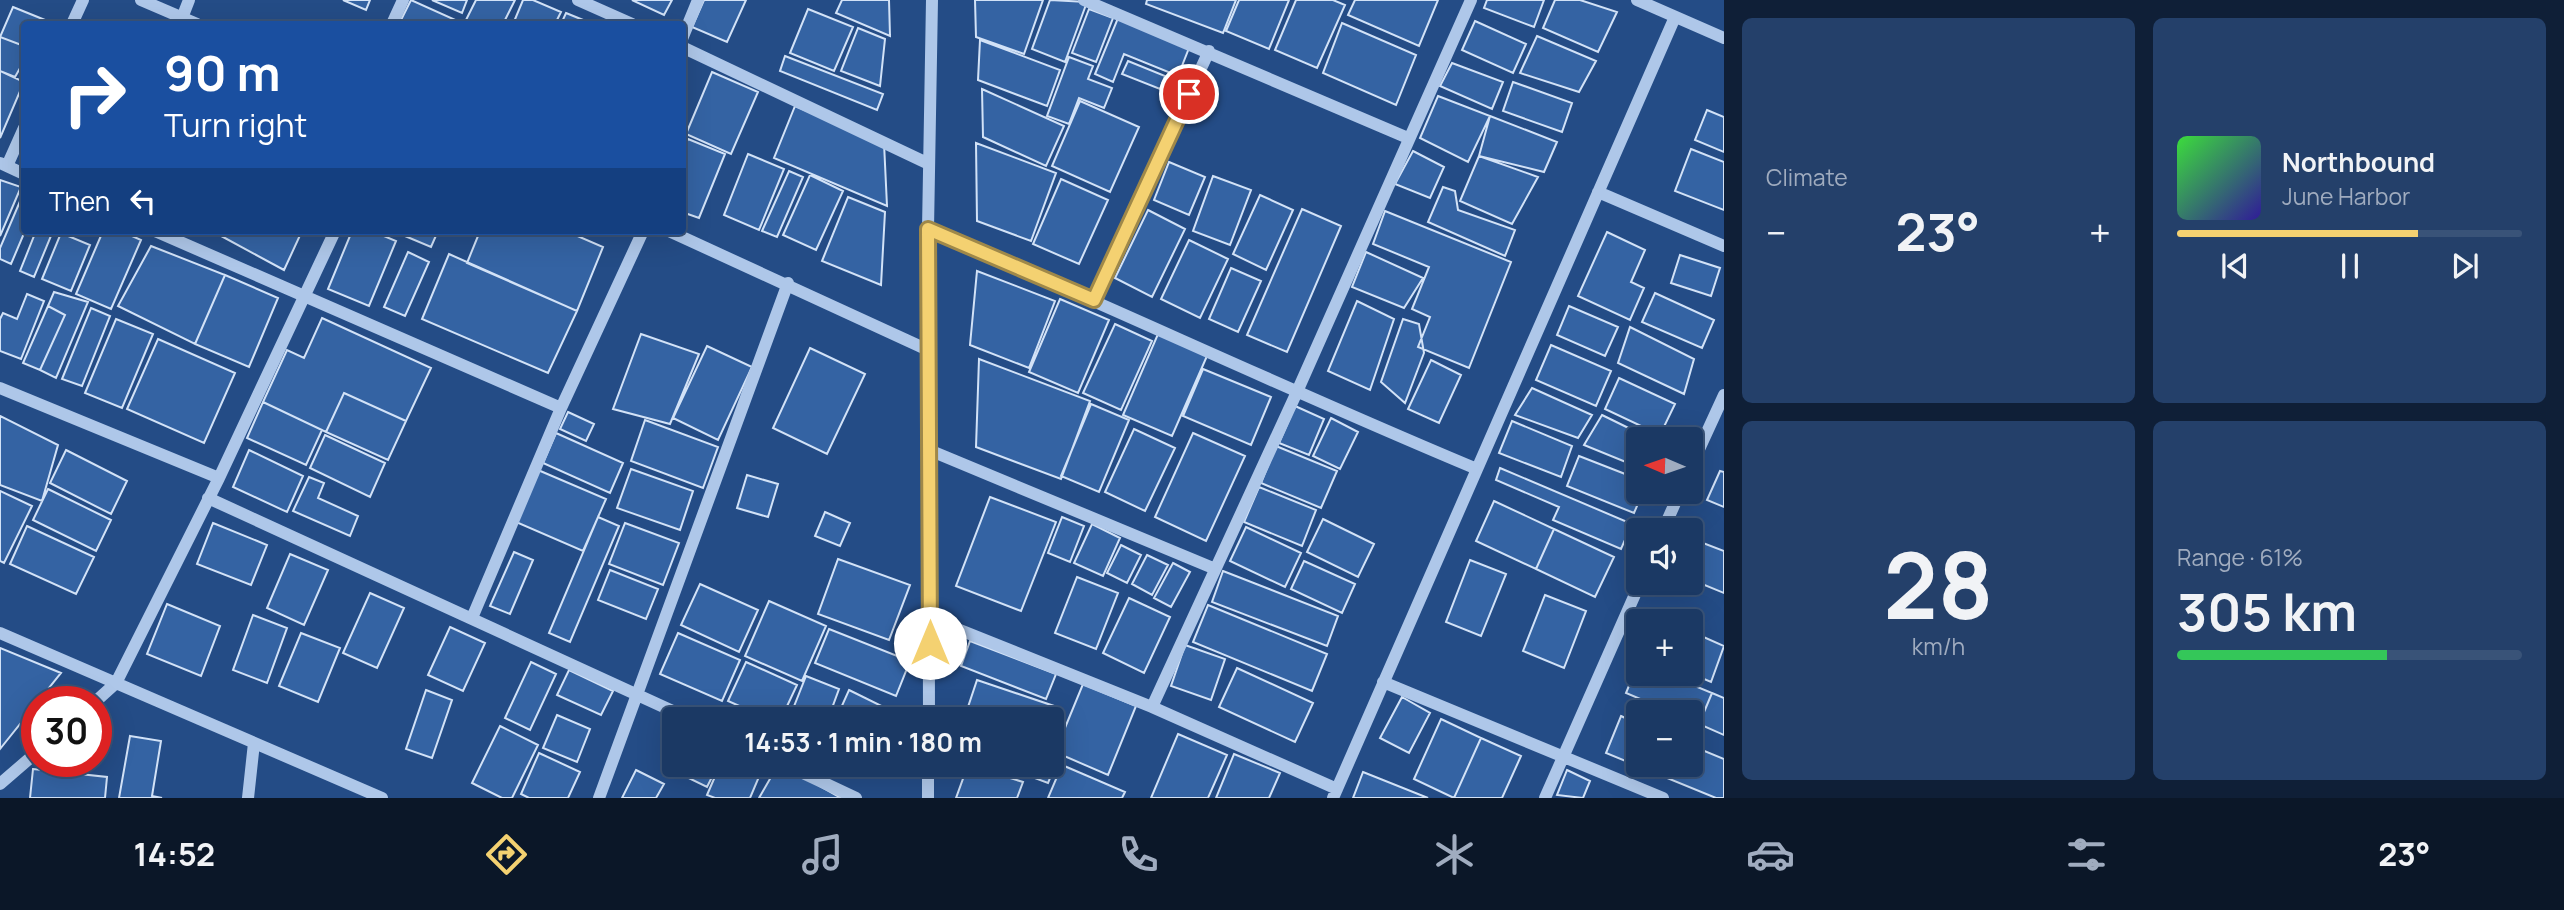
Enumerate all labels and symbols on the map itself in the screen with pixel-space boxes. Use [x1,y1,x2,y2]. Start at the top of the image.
pin [1159,64,1219,124]
north arrow [1626,427,1703,504]
position arrow [893,606,967,680]
speed limit sign: 30 [21,686,112,777]

